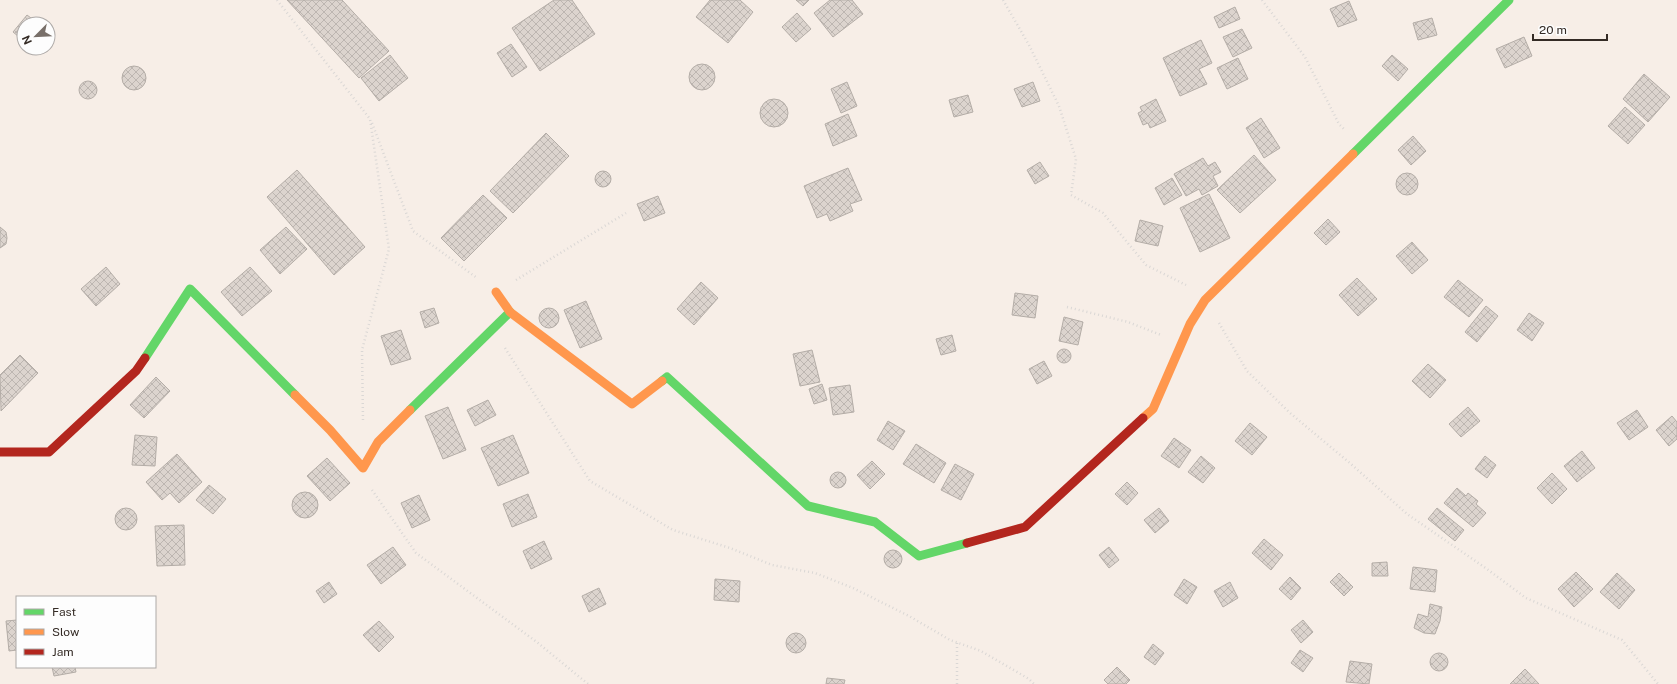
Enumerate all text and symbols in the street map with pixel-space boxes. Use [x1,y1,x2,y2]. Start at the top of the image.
north arrow [16,16,56,56]
scale bar [1533,16,1607,42]
text: 20 m [1539,23,1567,37]
text: N [20,34,34,46]
legend [16,596,156,668]
text: Fast [52,605,77,619]
text: Slow [52,625,80,639]
text: Jam [52,645,74,659]

